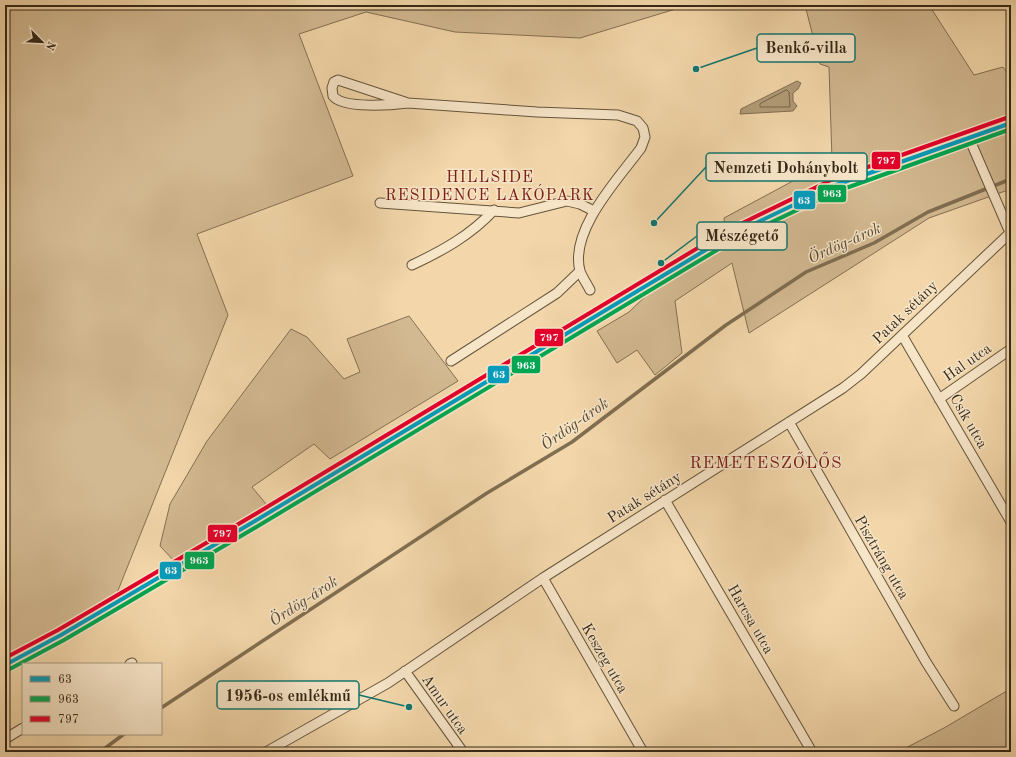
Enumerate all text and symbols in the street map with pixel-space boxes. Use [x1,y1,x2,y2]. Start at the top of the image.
north arrow [22,22,62,62]
callout: Benkő-villa [757,34,855,62]
text: N [43,39,56,52]
text: Benkő-villa [765,41,847,57]
line badge: 797 [871,151,901,170]
callout: Nemzeti Dohánybolt [706,153,867,181]
text: 797 [876,156,896,167]
text: Nemzeti Dohánybolt [714,161,859,177]
district label: HILLSIDE RESIDENCE LAKÓPARK [385,170,595,204]
line badge: 963 [817,184,847,203]
text: 963 [822,189,842,200]
line badge: 63 [793,190,816,210]
text: 63 [798,196,810,207]
water label: Ördög-árok [805,219,884,267]
callout: Mészégető [697,222,787,250]
text: Mészégető [705,229,779,245]
street label: Patak sétány [871,279,941,348]
line badge: 797 [534,328,564,347]
text: 797 [539,333,559,344]
street label: Hal utca [941,341,995,385]
line badge: 963 [511,355,541,374]
text: 963 [516,361,536,372]
line badge: 63 [487,365,510,384]
text: 63 [493,370,505,381]
street label: Csík utca [946,392,989,452]
water label: Ördög-árok [537,394,612,454]
district label: REMETESZŐLŐS [689,451,843,472]
street label: Patak sétány [605,470,684,527]
street label: Pisztráng utca [851,513,911,603]
line badge: 797 [207,524,238,543]
text: 797 [212,529,232,540]
line badge: 963 [184,551,215,570]
text: 963 [189,556,209,567]
line badge: 63 [159,561,182,580]
text: 63 [165,566,177,577]
water label: Ördög-árok [266,572,341,630]
street label: Harcsa utca [724,583,776,657]
street label: Keszeg utca [578,621,630,697]
legend [22,663,162,735]
street label: Amur utca [418,672,470,738]
text: 63 [58,674,72,686]
callout: 1956-os emlékmű [217,681,359,709]
text: 1956-os emlékmű [225,689,351,705]
text: 963 [58,694,79,706]
text: 797 [58,714,79,726]

